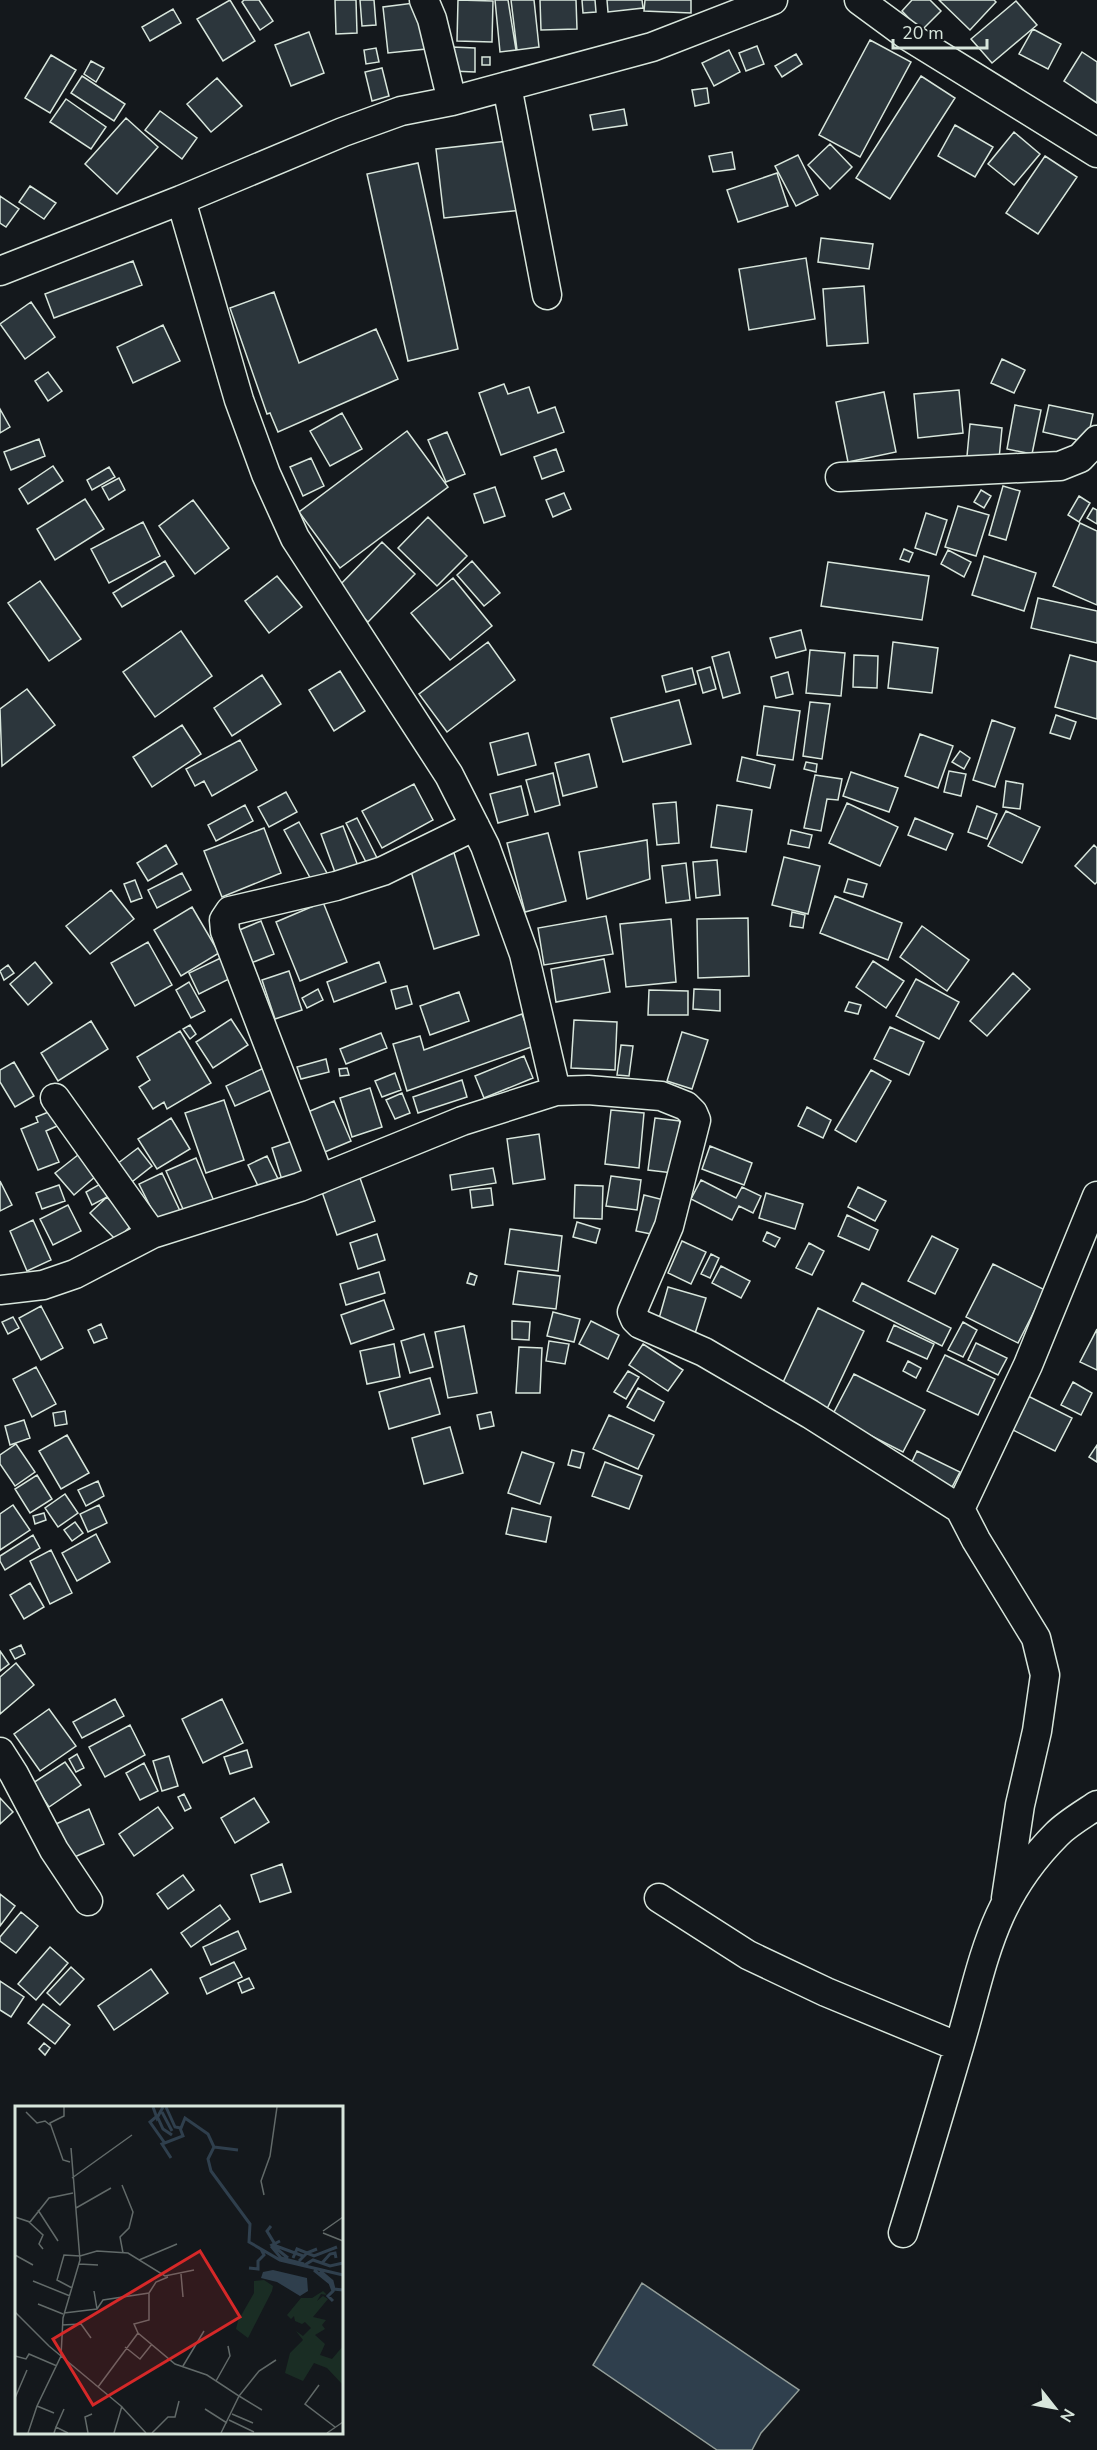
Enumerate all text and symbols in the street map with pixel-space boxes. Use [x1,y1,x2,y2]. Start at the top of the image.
scale bar [893,12,988,50]
text: 20 m [902,21,944,45]
inset map [15,2106,344,2435]
north arrow [1025,2378,1085,2438]
text: N [1054,2404,1080,2426]

